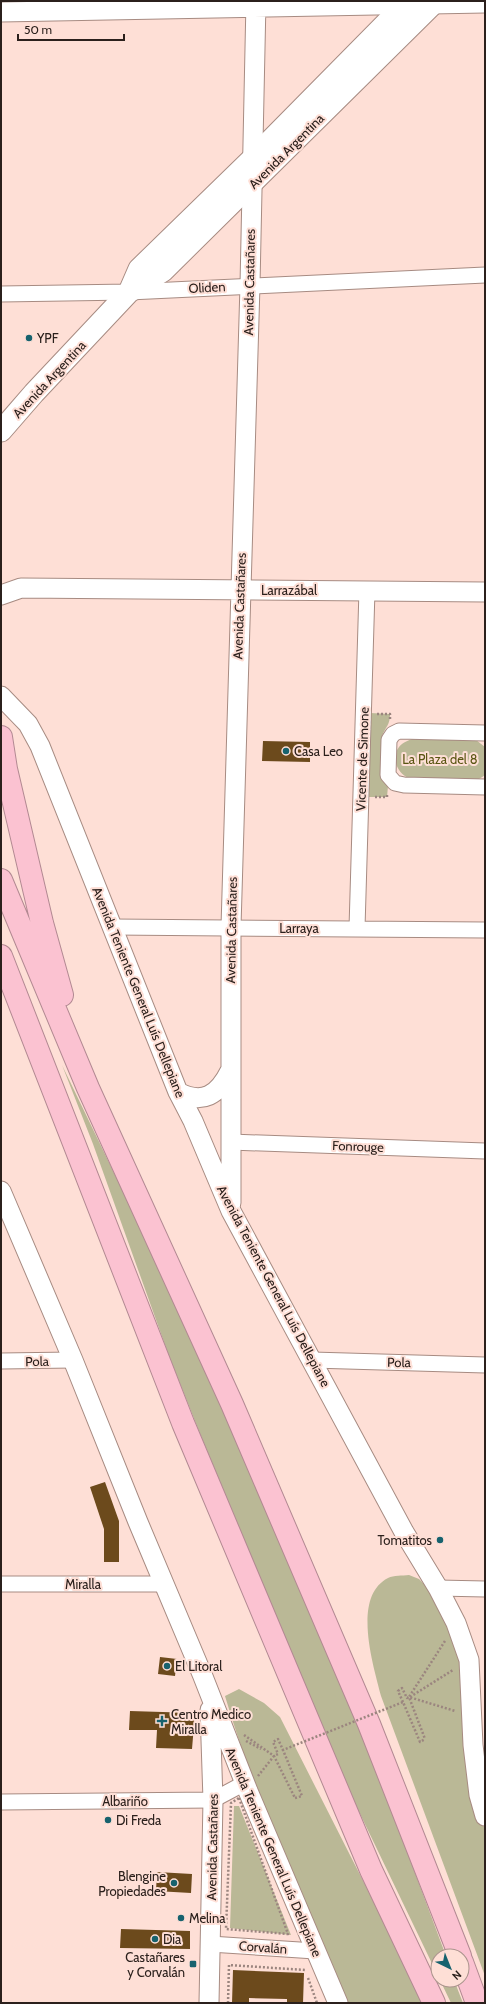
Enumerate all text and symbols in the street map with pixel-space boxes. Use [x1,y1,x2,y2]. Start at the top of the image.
scale bar [18,16,124,42]
text: 50 m [24,22,52,37]
street label: Avenida Argentina [245,110,327,192]
street label: Avenida Castañares [240,228,258,335]
street label: Oliden [188,278,226,296]
place label: YPF [36,330,59,346]
marker: YPF [24,333,34,343]
street label: Avenida Argentina [9,336,89,421]
street label: Avenida Castañares [229,552,249,660]
street label: Larrazábal [261,582,317,598]
street label: Vicente de Simone [352,706,372,811]
place label: Casa Leo [294,743,343,759]
marker: Casa Leo [281,746,291,756]
park label: La Plaza del 8 [402,751,478,767]
street label: Avenida Castañares [222,876,240,983]
street label: Avenida Teniente General Luís Dellepiane [89,884,189,1100]
street label: Larraya [279,920,320,936]
street label: Fonrouge [332,1137,384,1155]
street label: Avenida Teniente General Luís Dellepiane [214,1183,334,1390]
street label: Pola [25,1353,50,1369]
street label: Pola [387,1354,412,1370]
place label: Tomatitos [377,1532,433,1548]
marker: Tomatitos [435,1535,445,1545]
street label: Miralla [65,1576,102,1592]
place label: El Litoral [175,1658,222,1674]
marker: El Litoral [162,1661,172,1671]
place label: Centro Medico Miralla [171,1706,251,1737]
marker: Centro Medico Miralla [156,1715,168,1727]
street label: Avenida Teniente General Luís Dellepiane [222,1745,326,1959]
street label: Albariño [102,1793,148,1809]
street label: Avenida Castañares [203,1793,221,1900]
place label: Di Freda [116,1812,162,1828]
marker: Di Freda [103,1815,113,1825]
place label: Blengine Propiedades [98,1868,167,1899]
marker: Blengine Propiedades [169,1878,179,1888]
place label: Melina [189,1910,226,1926]
marker: Melina [176,1913,186,1923]
place label: Dia [163,1931,182,1947]
marker: Dia [150,1934,160,1944]
street label: Corvalán [238,1937,288,1957]
north arrow [430,1948,470,1988]
place label: Castañares y Corvalán [125,1949,186,1980]
marker: Castañares y Corvalán [188,1959,198,1969]
text: N [449,1968,464,1983]

